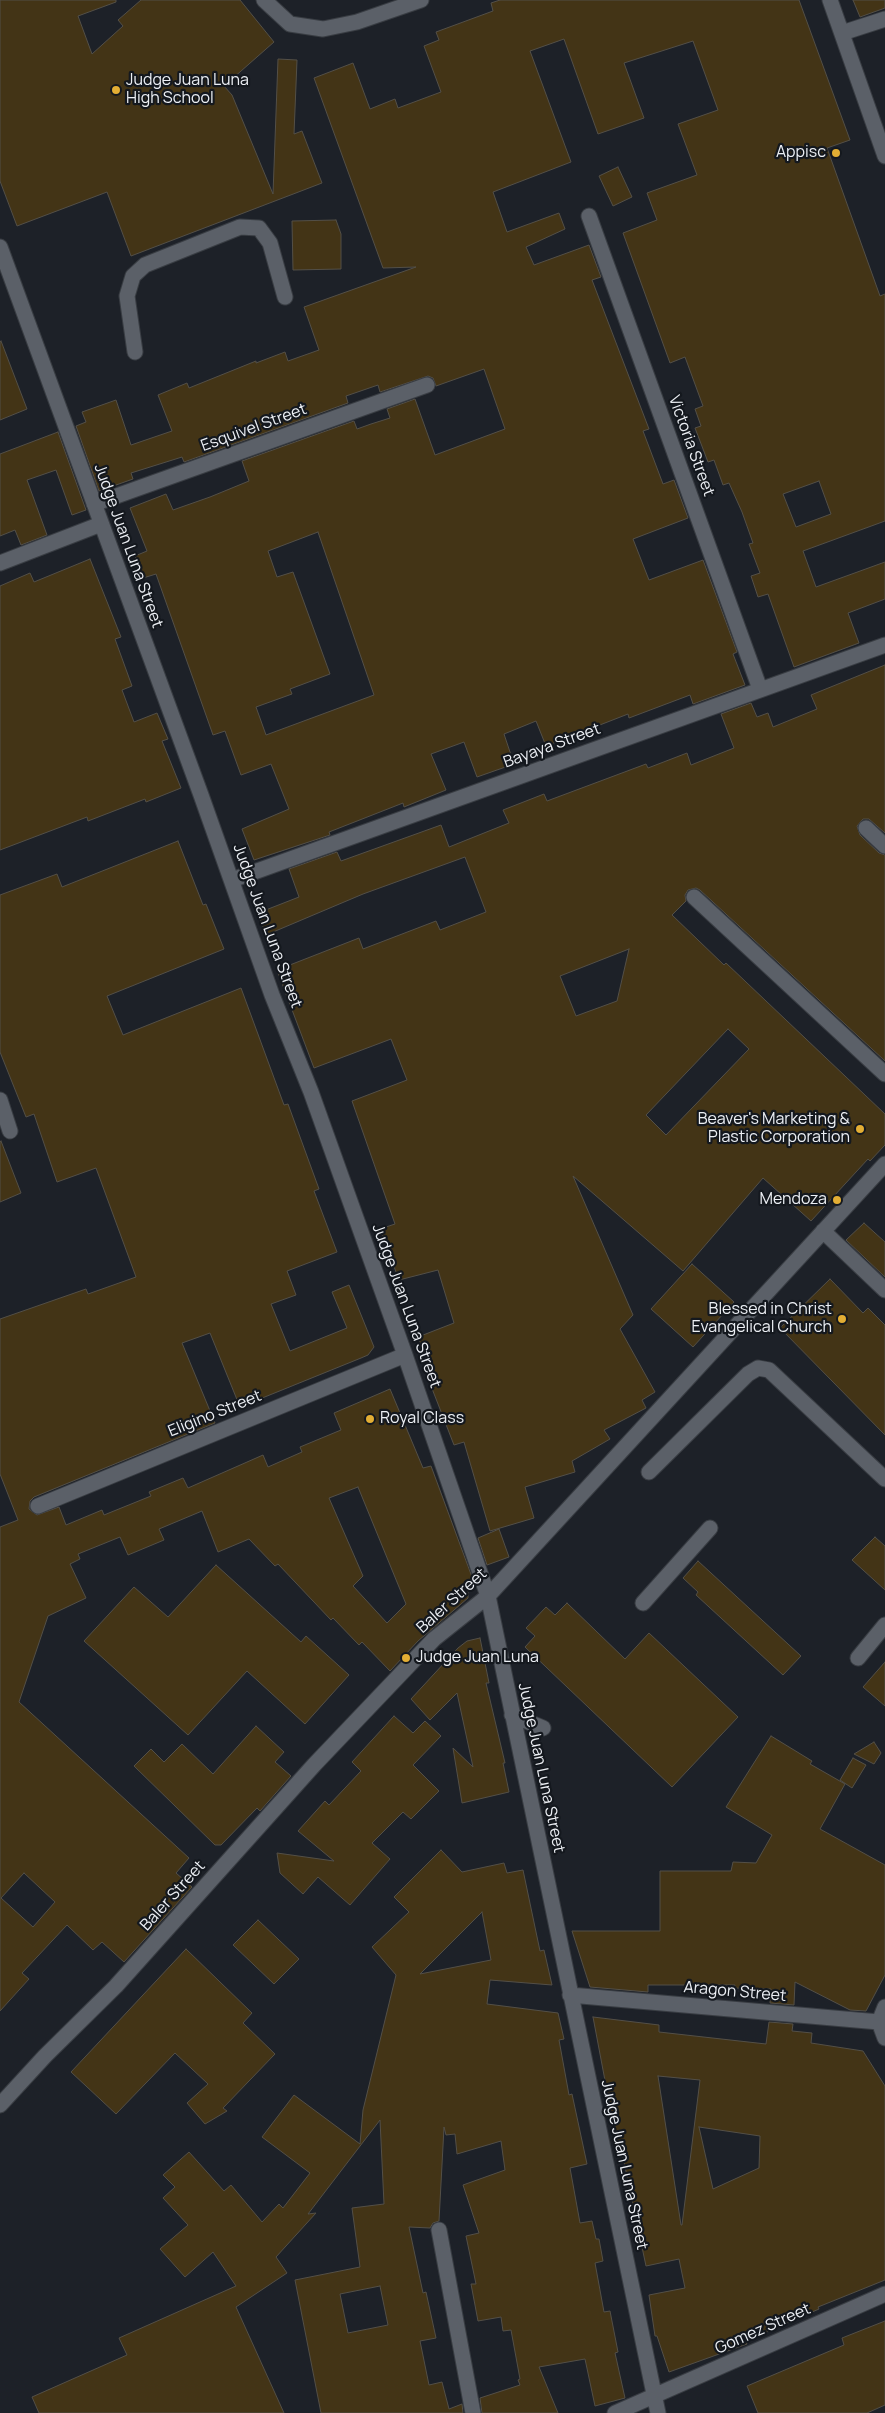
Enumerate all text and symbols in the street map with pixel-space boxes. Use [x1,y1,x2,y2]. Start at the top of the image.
place label: Judge Juan Luna High School [126,71,249,109]
marker: Judge Juan Luna High School [110,84,122,96]
place label: Appisc [776,143,826,163]
marker: Appisc [830,147,842,159]
street label: Victoria Street [664,393,718,499]
street label: Esquivel Street [198,400,310,456]
street label: Judge Juan Luna Street [89,461,167,631]
street label: Bayaya Street [501,720,603,772]
street label: Judge Juan Luna Street [228,841,306,1011]
place label: Beaver's Marketing & Plastic Corporation [698,1110,850,1148]
marker: Beaver's Marketing & Plastic Corporation [854,1123,866,1135]
place label: Mendoza [759,1190,827,1210]
marker: Mendoza [831,1194,843,1206]
street label: Judge Juan Luna Street [367,1221,445,1391]
place label: Blessed in Christ Evangelical Church [691,1300,832,1338]
marker: Blessed in Christ Evangelical Church [836,1313,848,1325]
street label: Eligino Street [166,1387,264,1441]
place label: Royal Class [380,1409,464,1429]
marker: Royal Class [364,1413,376,1425]
street label: Baler Street [413,1565,491,1637]
place label: Judge Juan Luna [416,1648,539,1668]
marker: Judge Juan Luna [400,1652,412,1664]
street label: Judge Juan Luna Street [514,1681,568,1855]
street label: Baler Street [137,1857,209,1935]
street label: Aragon Street [683,1978,787,2006]
street label: Judge Juan Luna Street [597,2078,651,2252]
street label: Gomez Street [712,2299,814,2359]

